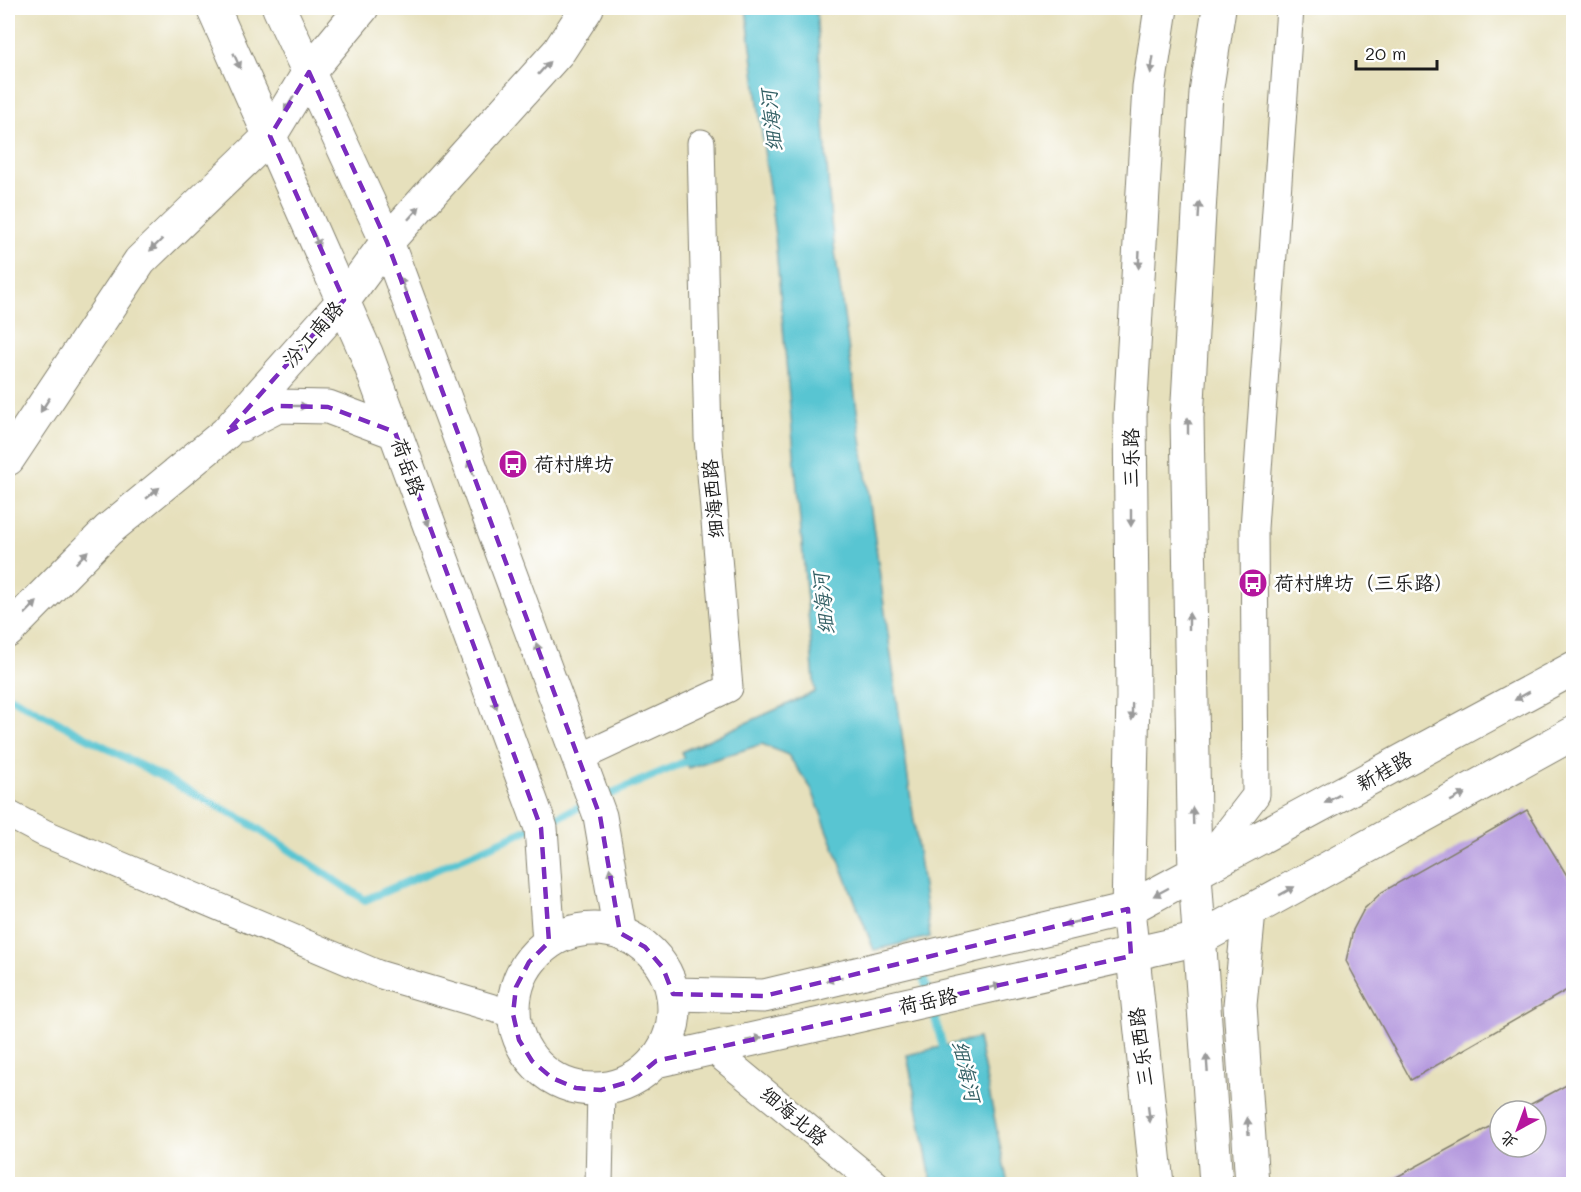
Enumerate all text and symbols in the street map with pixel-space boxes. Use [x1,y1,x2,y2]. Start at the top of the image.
scale bar [1356,33,1437,71]
text: 20 m [1365,41,1406,65]
one-way arrow [232,52,242,70]
one-way arrow [1147,56,1156,75]
one-way arrow [537,60,551,75]
water label: 细海河 [753,85,787,154]
one-way arrow [283,96,294,112]
one-way arrow [1195,201,1204,220]
one-way arrow [407,205,421,220]
one-way arrow [312,230,322,248]
one-way arrow [149,238,163,252]
one-way arrow [1134,250,1144,269]
one-way arrow [398,276,408,294]
street label: 汾江南路 [276,294,349,372]
one-way arrow [40,397,51,413]
one-way arrow [290,401,309,411]
one-way arrow [1183,416,1193,435]
street label: 三乐路 [1117,427,1143,488]
street label: 荷岳路 [386,434,432,500]
bus stop icon: 荷村牌坊 [497,448,529,480]
place label: 荷村牌坊 [534,450,614,476]
street label: 细海西路 [695,457,728,540]
one-way arrow [466,459,476,477]
one-way arrow [145,487,160,500]
one-way arrow [1126,508,1136,527]
one-way arrow [422,509,432,527]
one-way arrow [74,551,88,565]
bus stop icon: 荷村牌坊（三乐路） [1237,567,1269,599]
water label: 细海河 [805,568,839,637]
place label: 荷村牌坊（三乐路） [1274,569,1454,595]
one-way arrow [24,601,38,615]
one-way arrow [1184,611,1194,630]
one-way arrow [534,641,544,659]
one-way arrow [1513,691,1530,701]
one-way arrow [490,692,500,710]
one-way arrow [1128,703,1137,722]
street label: 新桂路 [1351,744,1417,796]
one-way arrow [1450,792,1467,802]
one-way arrow [1324,794,1341,804]
one-way arrow [1188,806,1198,825]
one-way arrow [606,866,615,885]
one-way arrow [1279,886,1296,896]
one-way arrow [1152,887,1169,897]
one-way arrow [1061,919,1080,928]
one-way arrow [825,975,843,985]
street label: 荷岳路 [896,981,961,1019]
one-way arrow [983,981,1002,991]
street label: 三乐西路 [1122,1005,1158,1088]
one-way arrow [745,1033,764,1043]
water label: 细海河 [947,1037,988,1107]
one-way arrow [1203,1054,1212,1073]
street label: 细海北路 [756,1080,834,1152]
north arrow [1488,1099,1548,1159]
one-way arrow [1144,1104,1154,1123]
one-way arrow [1243,1117,1253,1136]
text: 北 [1495,1128,1521,1154]

